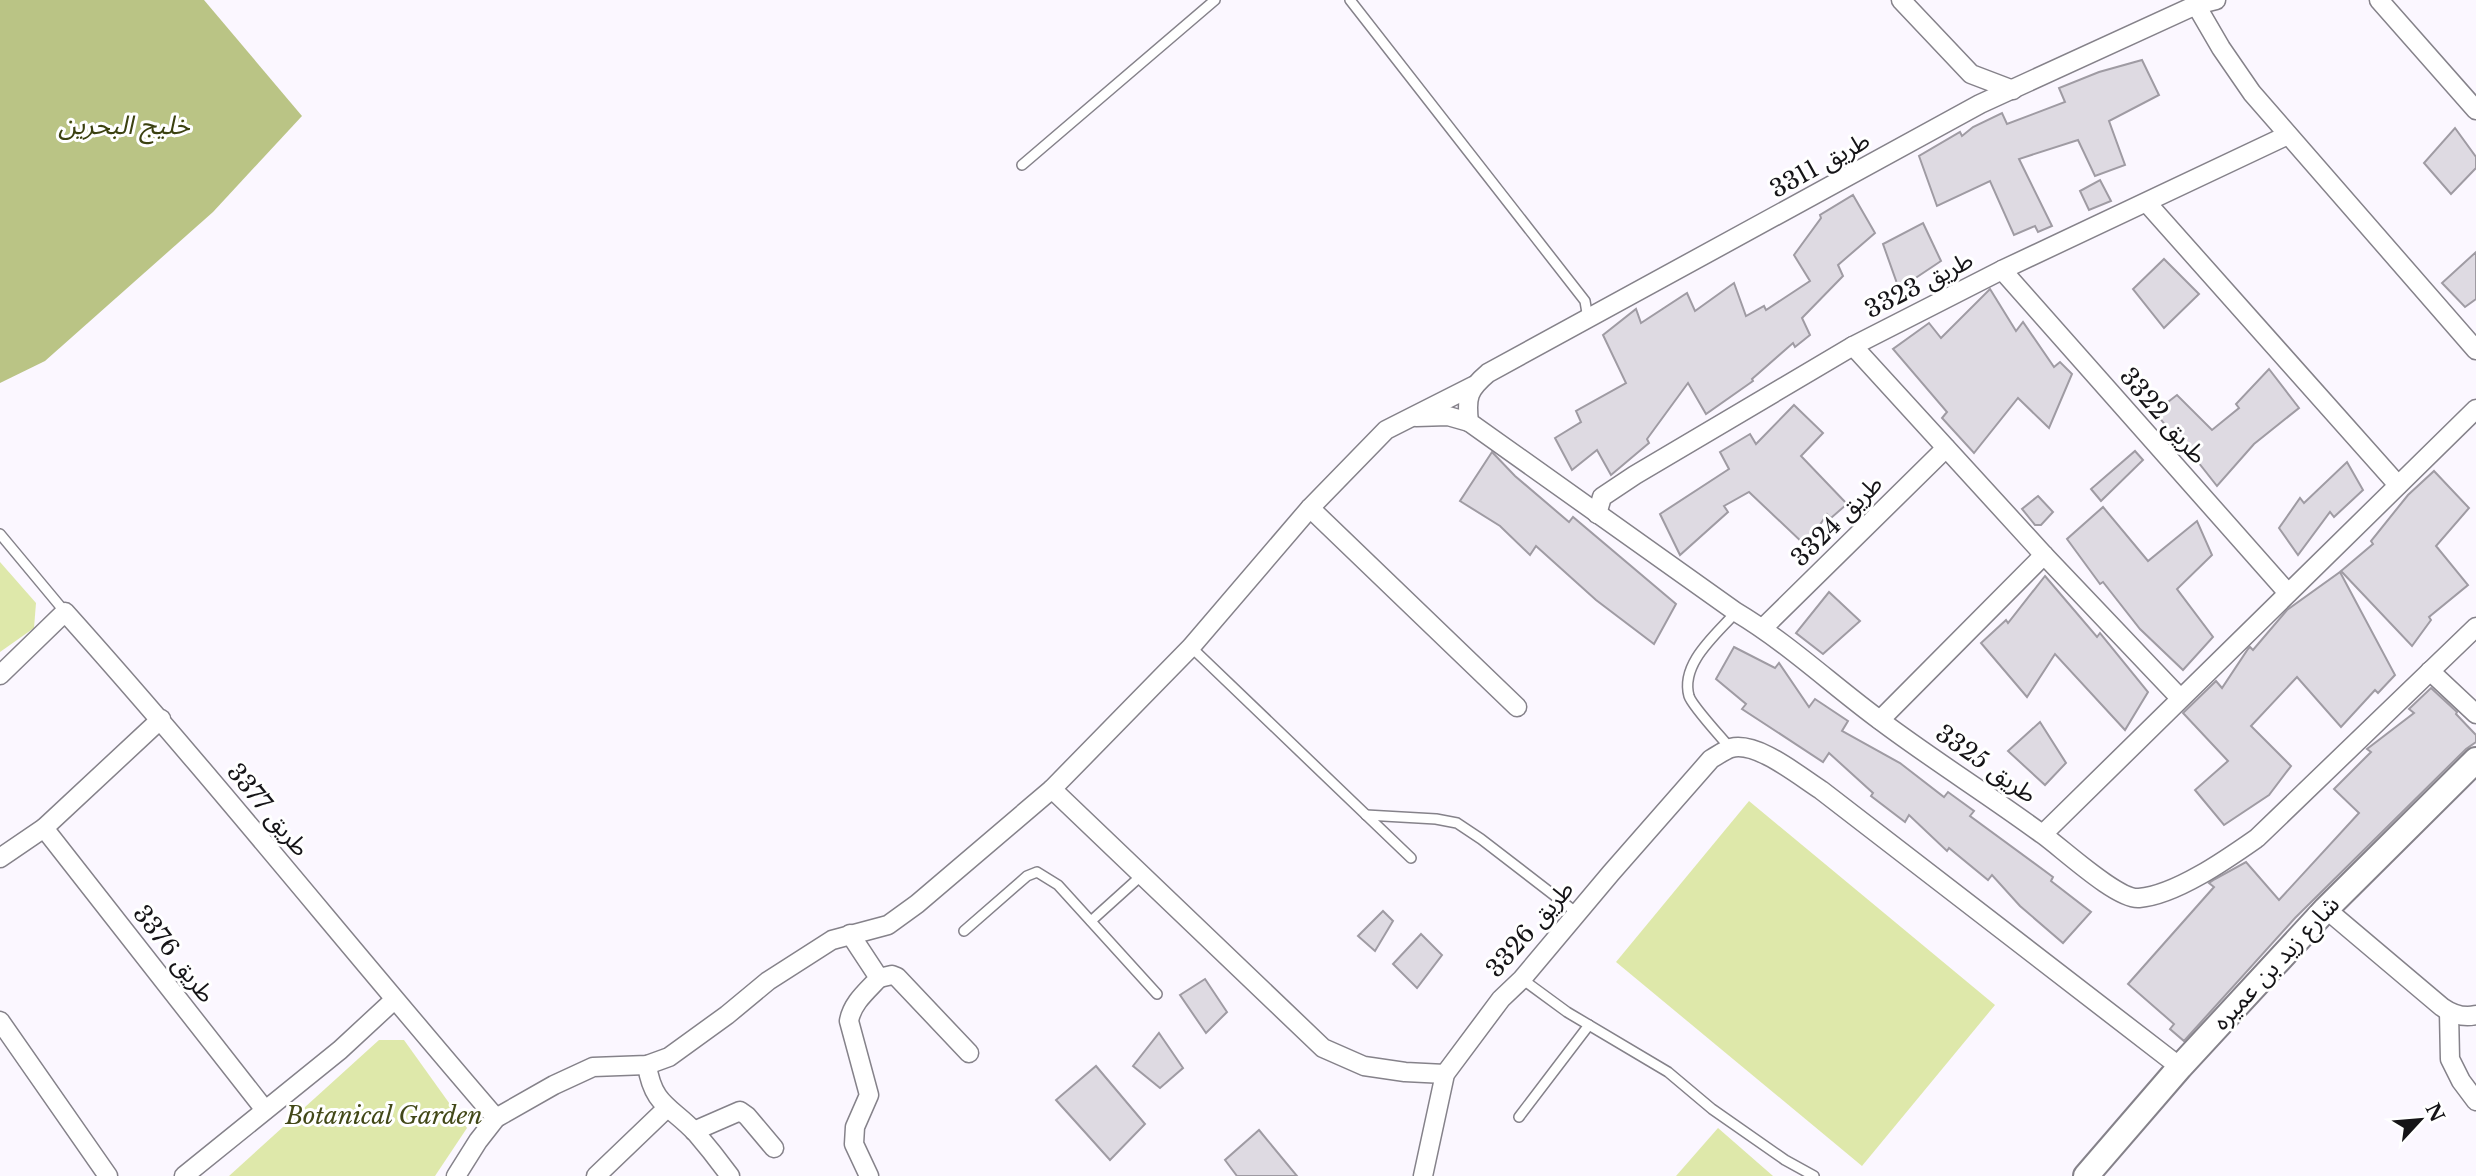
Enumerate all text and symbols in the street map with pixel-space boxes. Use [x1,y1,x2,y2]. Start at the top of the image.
water label: خليج البحرين [58,109,190,145]
street label: طريق 3311 [1765,125,1875,205]
street label: طريق 3323 [1860,245,1978,325]
street label: طريق 3322 [2113,362,2213,470]
street label: طريق 3324 [1785,469,1889,573]
street label: طريق 3325 [1930,718,2042,810]
street label: طريق 3377 [220,757,316,863]
street label: طريق 3326 [1480,875,1580,983]
street label: شارع زيد بن عميره [2206,890,2347,1038]
street label: طريق 3376 [127,899,221,1009]
north arrow [2385,1085,2455,1155]
text: N [2421,1100,2449,1126]
park label: Botanical Garden [284,1101,483,1130]

